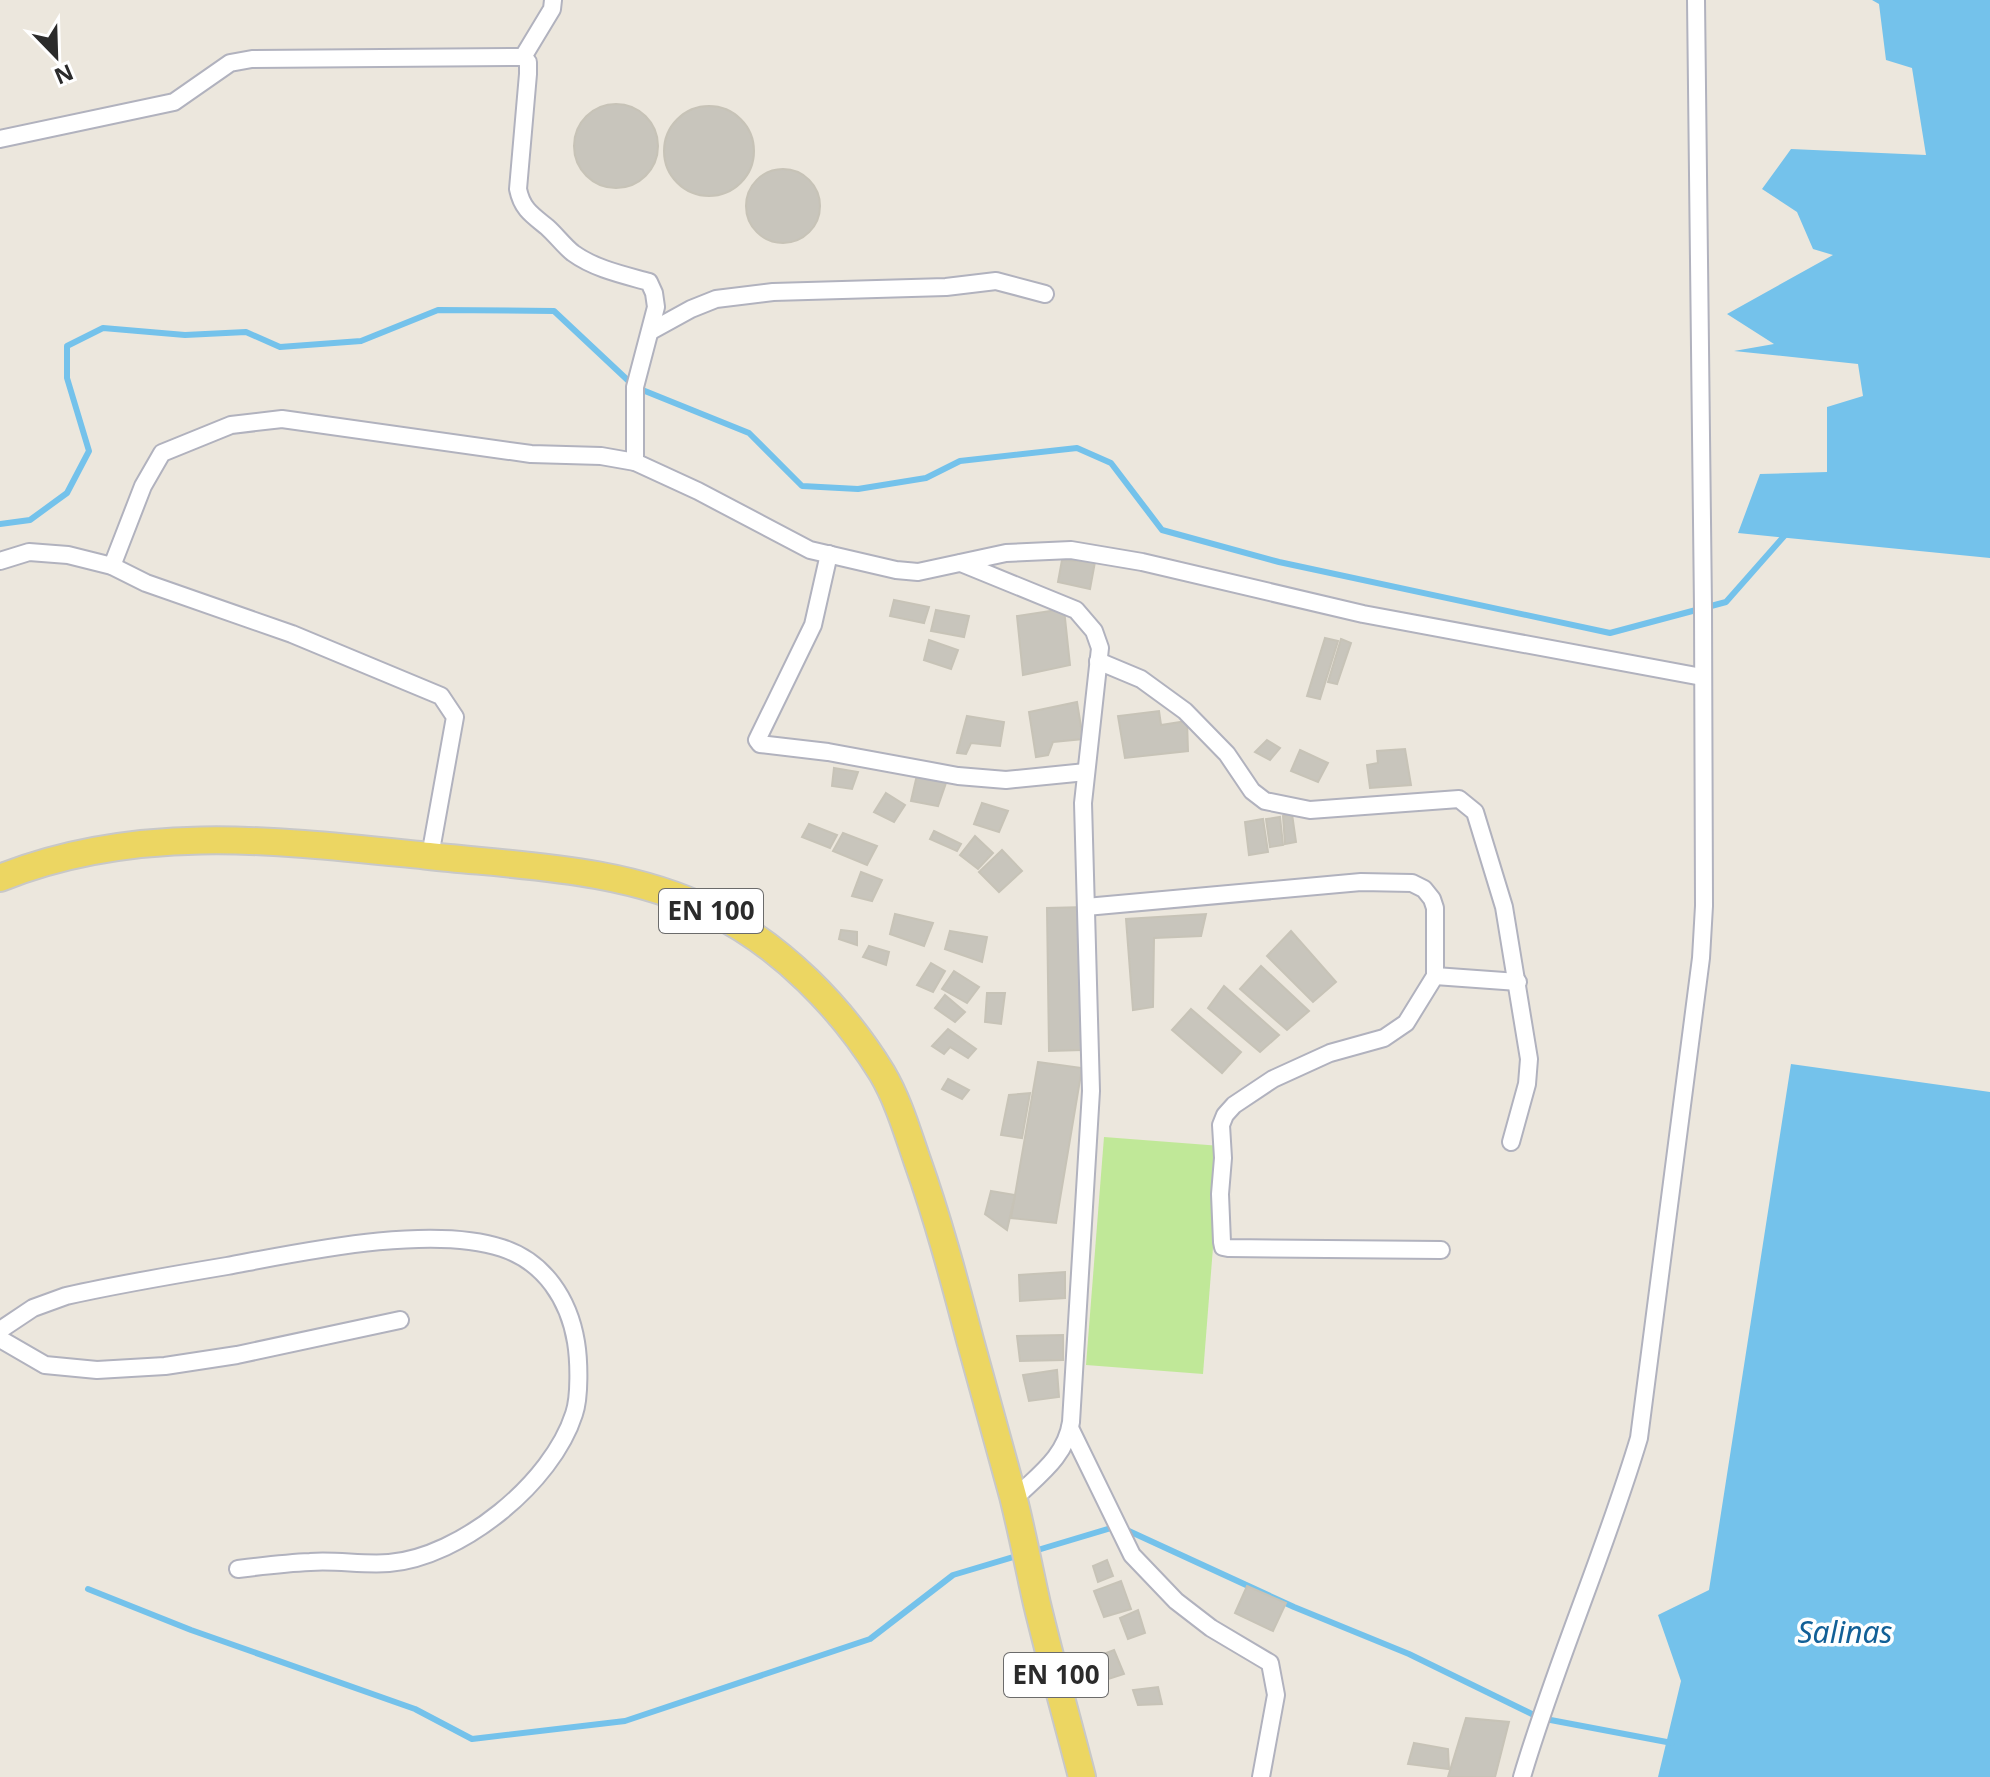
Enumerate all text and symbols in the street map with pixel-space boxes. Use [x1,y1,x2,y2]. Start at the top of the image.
north arrow [16,16,96,96]
text: N [50,58,78,93]
road number: EN 100 [659,889,763,933]
water label: Salinas [1797,1611,1893,1652]
road number: EN 100 [1004,1653,1108,1697]

